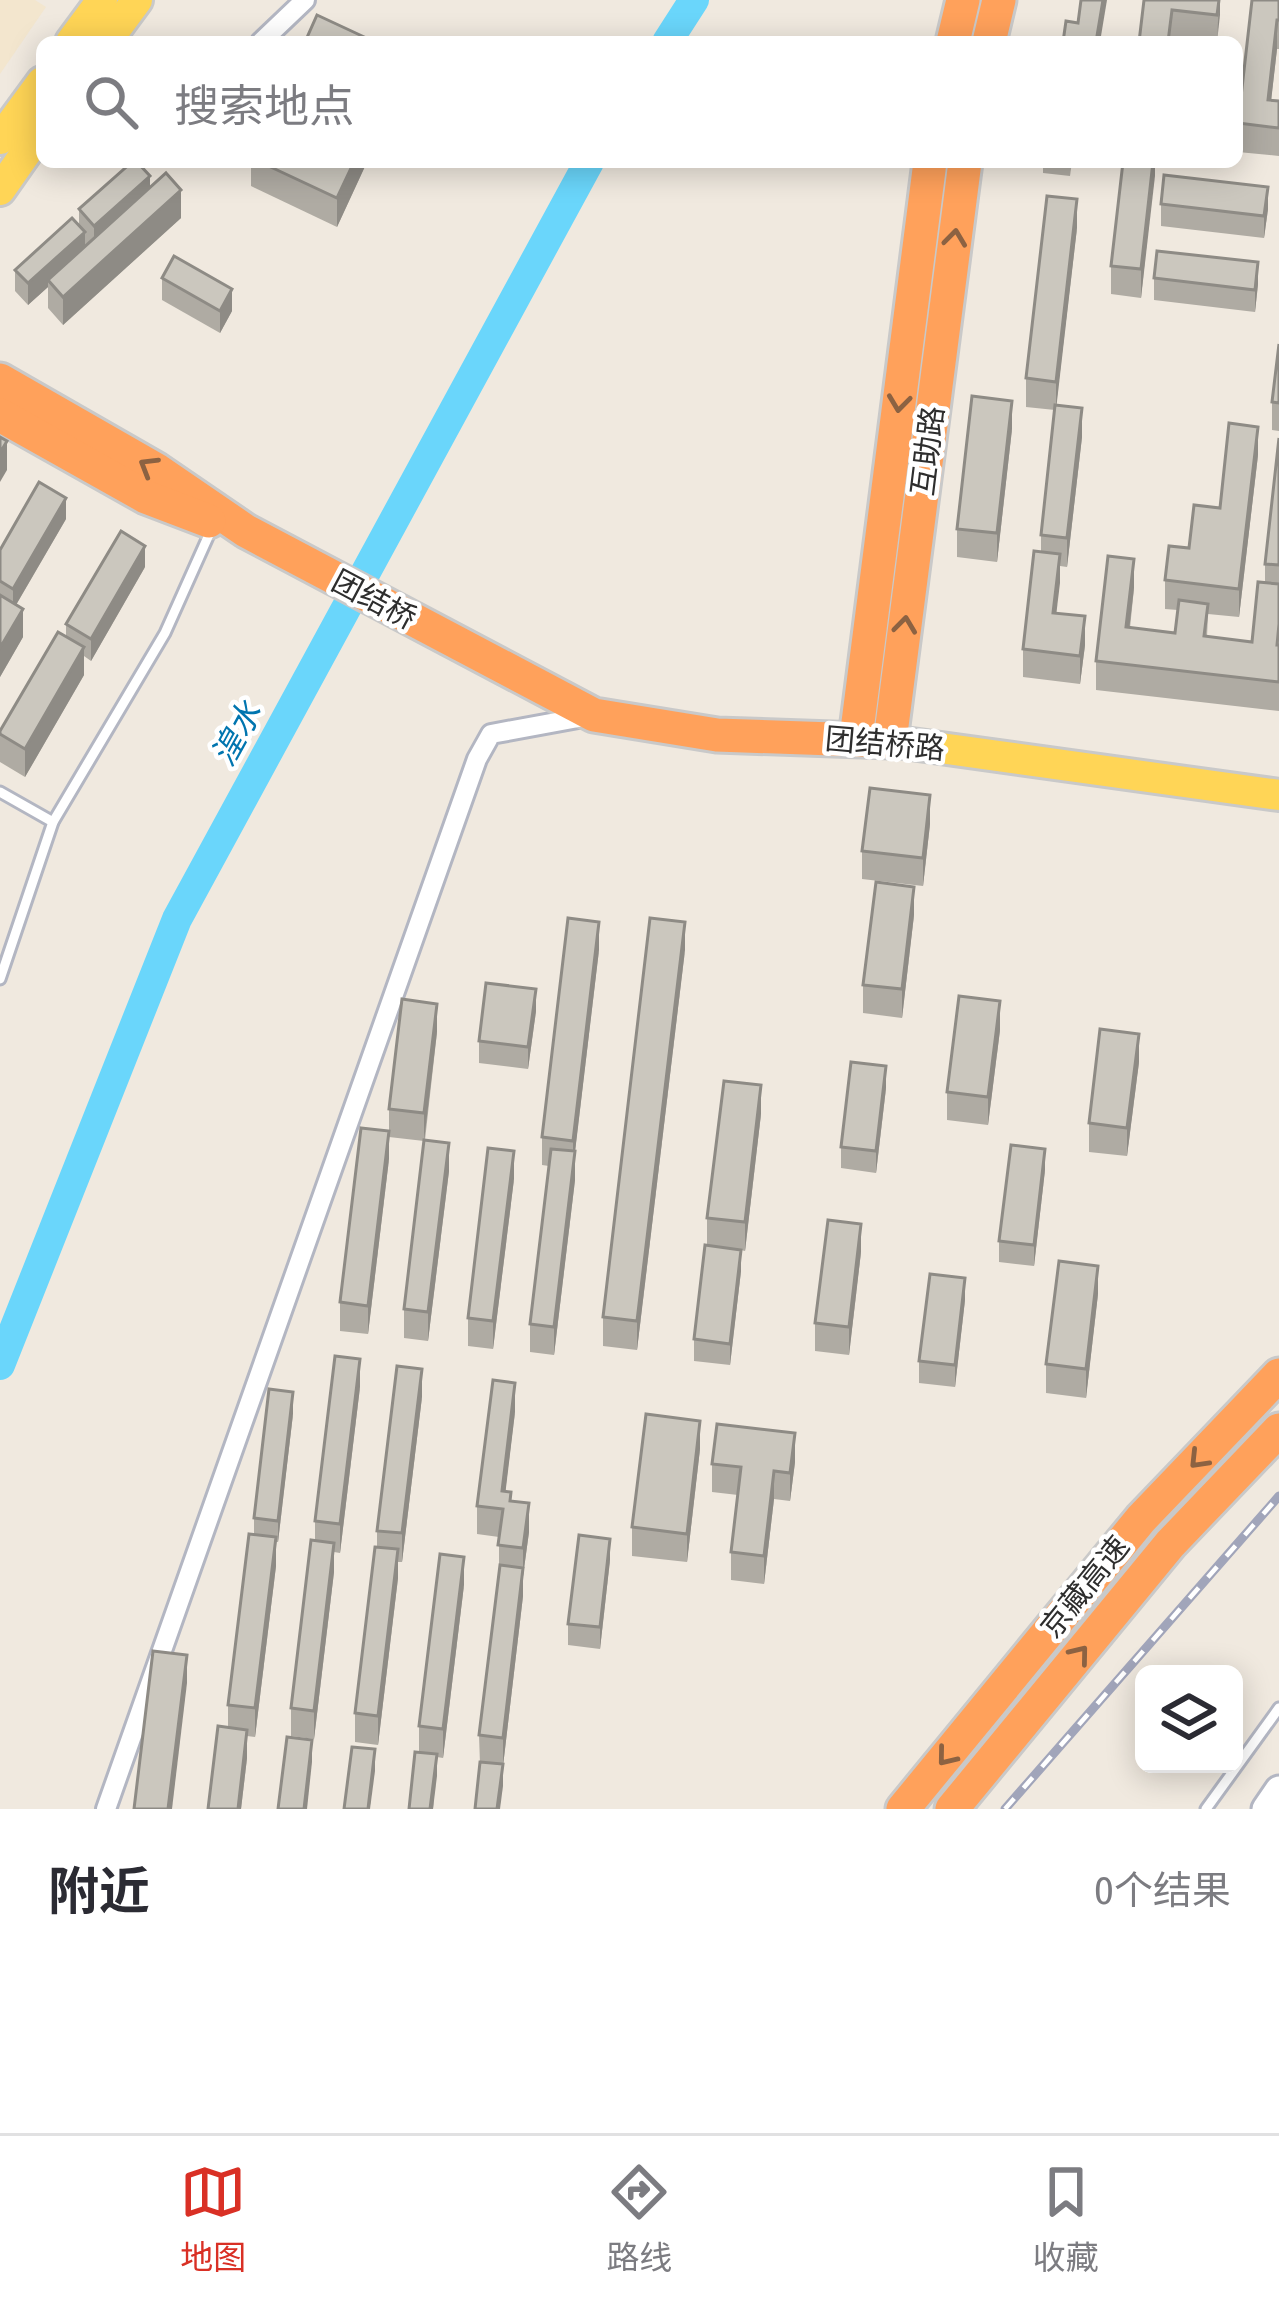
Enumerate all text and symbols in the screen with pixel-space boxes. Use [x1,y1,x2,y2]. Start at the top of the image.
search box [36,36,1243,168]
icon: search [78,69,144,135]
text: 搜索地点 [174,80,354,134]
one-way arrow [942,228,968,248]
one-way arrow [887,393,913,413]
street label: 互助路 [905,404,951,498]
one-way arrow [139,458,161,480]
street label: 团结桥 [326,563,422,637]
one-way arrow [892,615,918,635]
water label: 湟水 [204,694,271,773]
street label: 团结桥路 [824,721,946,767]
one-way arrow [1191,1446,1213,1467]
street label: 京藏高速 [1033,1529,1137,1645]
one-way arrow [1065,1646,1087,1668]
map controls [1135,1665,1243,1773]
button: layers [1135,1665,1243,1773]
one-way arrow [938,1743,960,1765]
text: 附近 [48,1861,150,1923]
text: 0个结果 [1094,1868,1231,1914]
tab: 地图 [180,2159,246,2279]
tab: 路线 [606,2159,672,2279]
tab: 收藏 [1033,2159,1099,2279]

